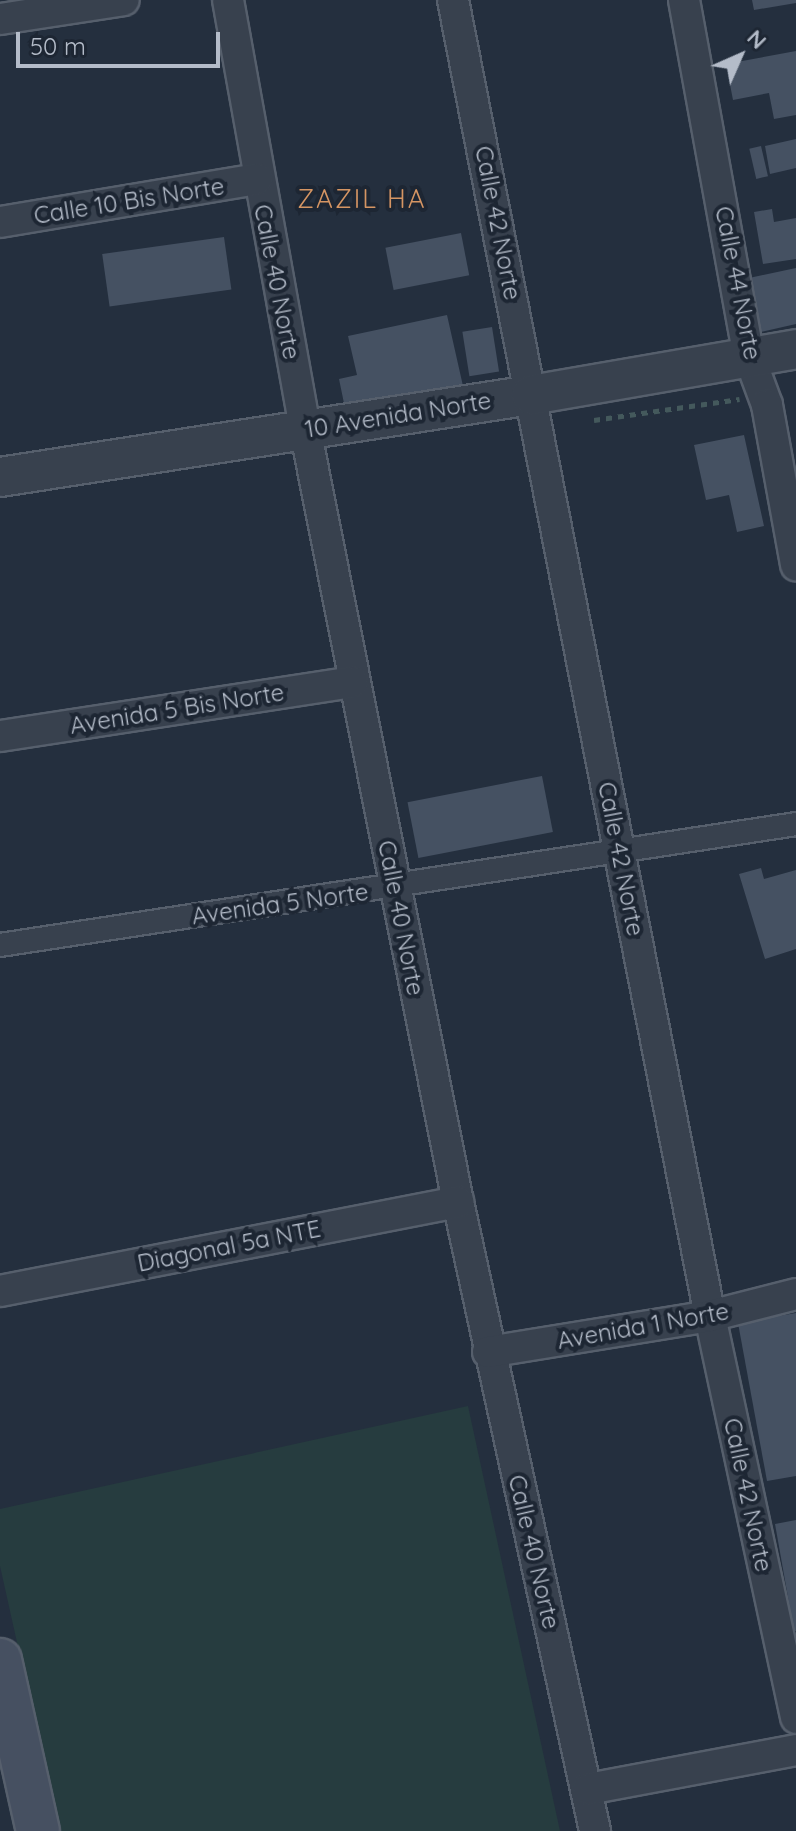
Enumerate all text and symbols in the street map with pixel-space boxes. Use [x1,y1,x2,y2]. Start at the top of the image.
scale bar [20,16,224,66]
north arrow [700,16,780,96]
text: N [741,23,773,55]
text: 50 m [30,31,86,61]
street label: Calle 42 Norte [469,143,527,303]
street label: Calle 10 Bis Norte [32,172,226,230]
district label: ZAZIL HA [297,183,427,215]
street label: Calle 40 Norte [248,202,306,362]
street label: Calle 44 Norte [709,204,767,362]
street label: 10 Avenida Norte [303,386,493,444]
street label: Avenida 5 Bis Norte [68,678,286,740]
street label: Calle 42 Norte [592,779,650,939]
street label: Calle 40 Norte [372,838,430,998]
street label: Avenida 5 Norte [190,877,370,931]
street label: Diagonal 5a NTE [135,1214,323,1278]
street label: Avenida 1 Norte [555,1297,731,1355]
street label: Calle 42 Norte [718,1416,778,1574]
street label: Calle 40 Norte [502,1472,566,1632]

